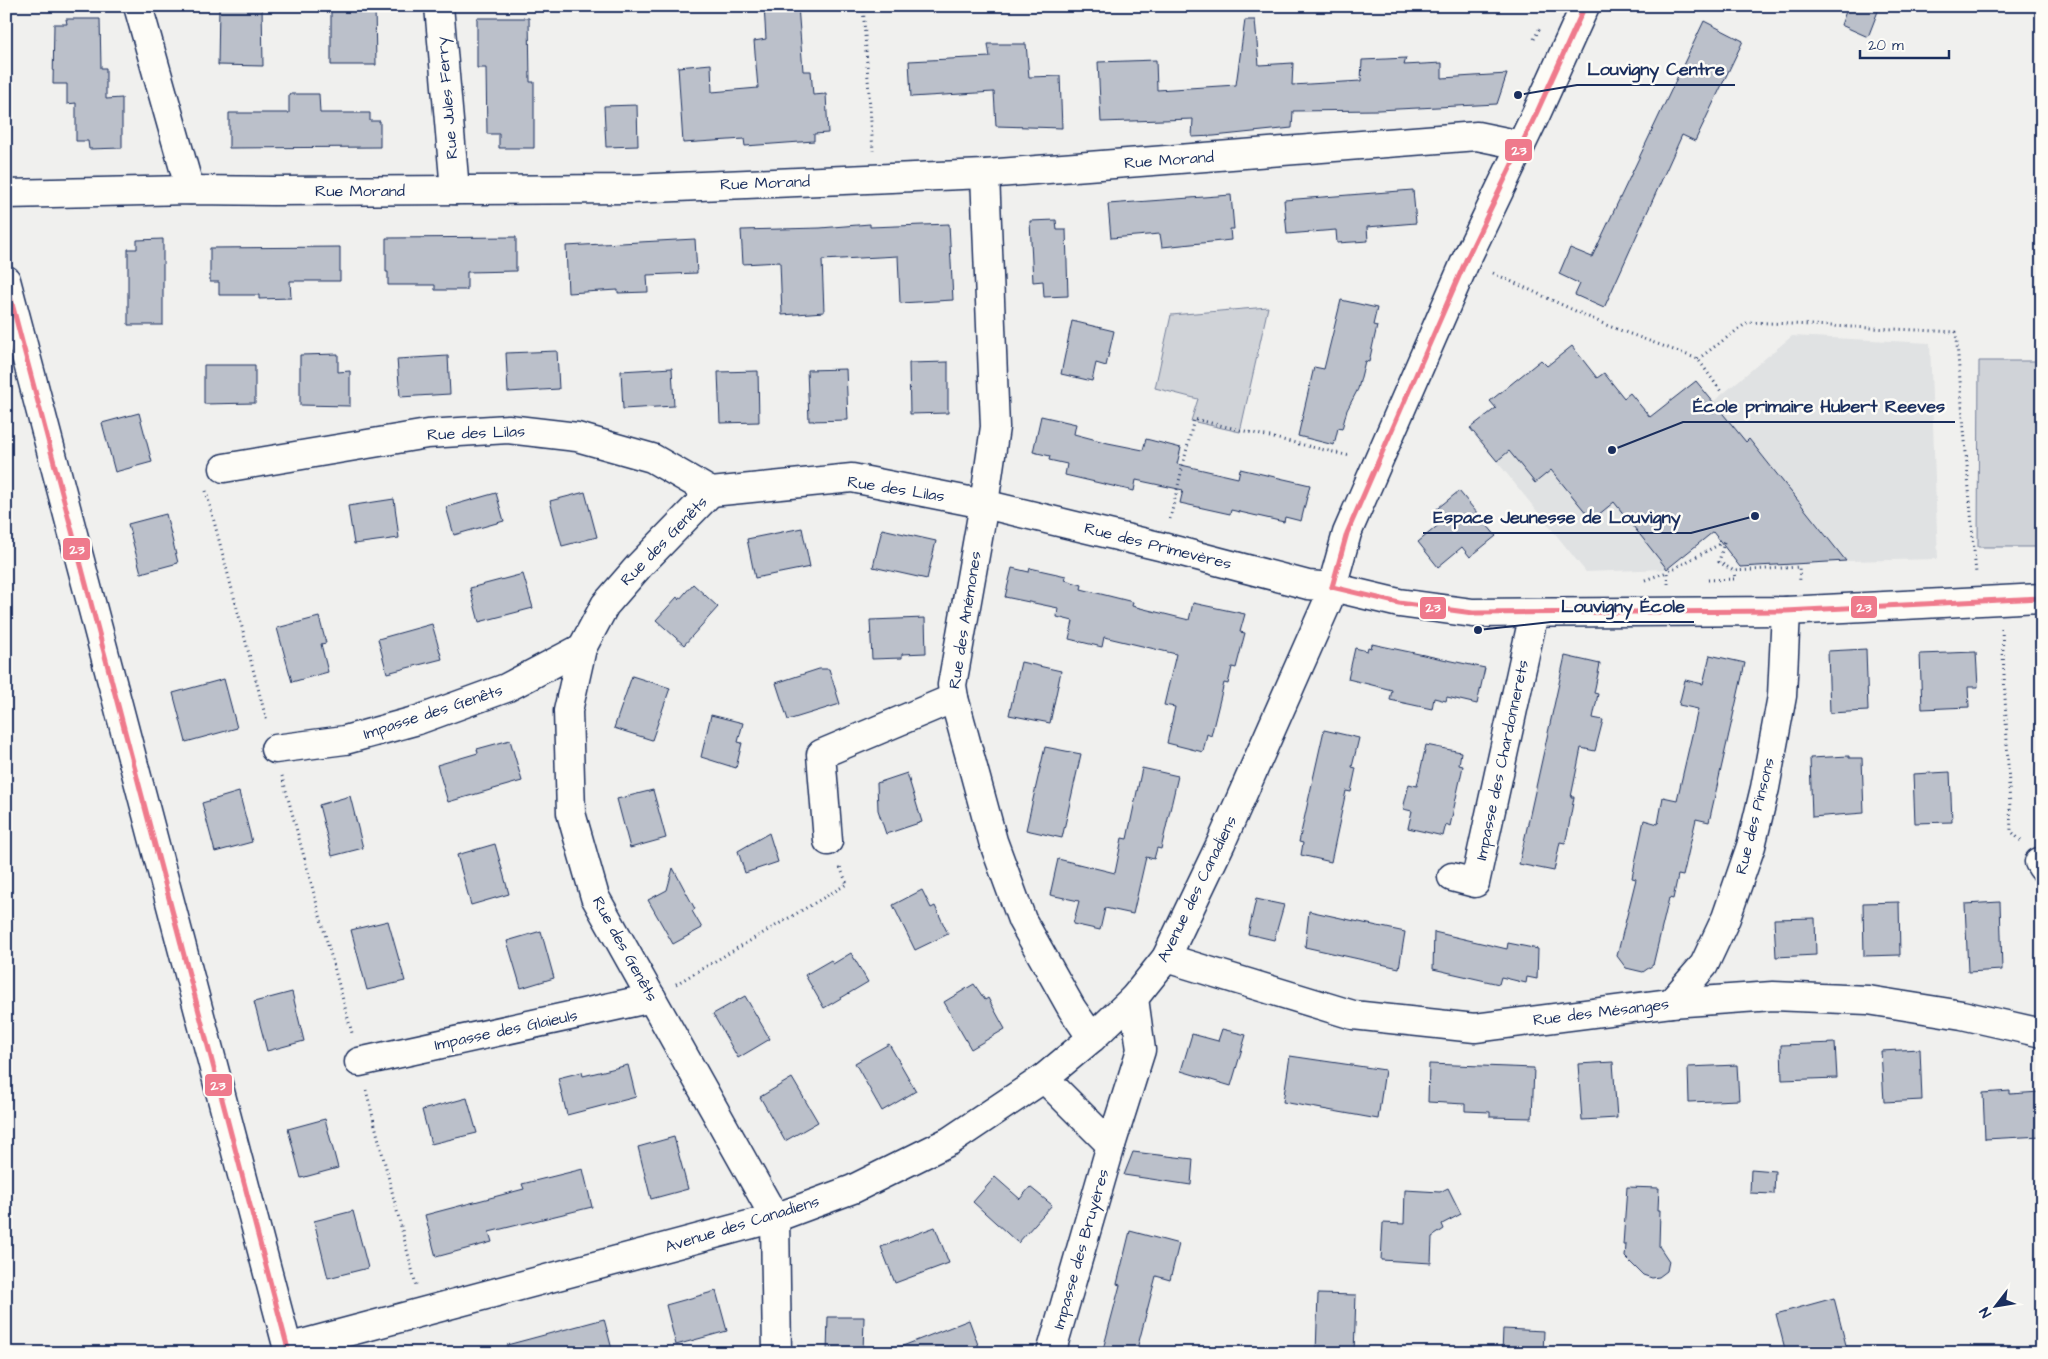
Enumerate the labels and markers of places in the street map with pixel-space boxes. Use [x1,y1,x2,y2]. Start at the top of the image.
callout: Louvigny Centre [1577,52,1735,85]
callout: École primaire Hubert Reeves [1683,389,1955,422]
callout: Espace Jeunesse de Louvigny [1423,500,1691,533]
callout: Louvigny École [1551,589,1694,622]

